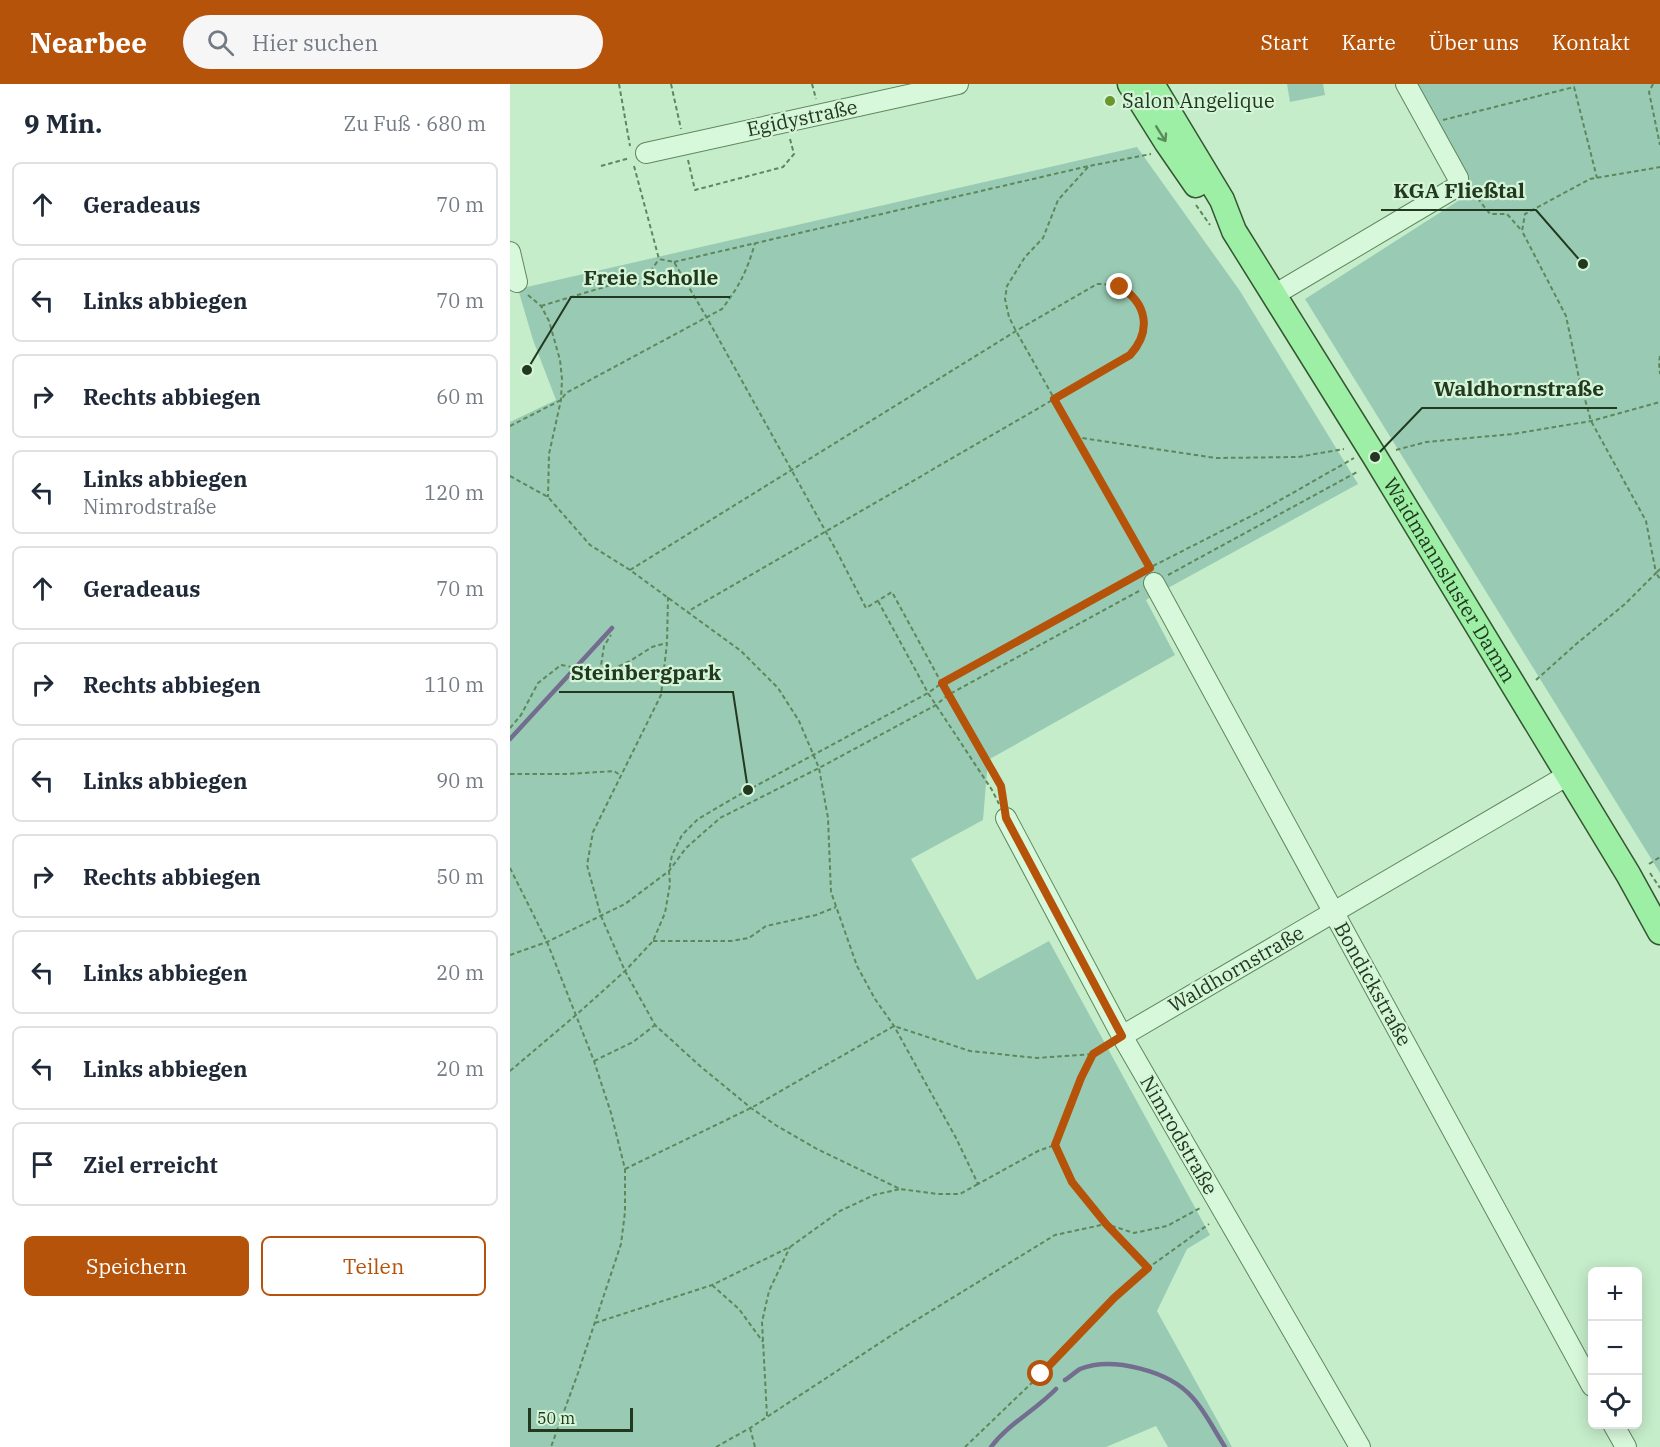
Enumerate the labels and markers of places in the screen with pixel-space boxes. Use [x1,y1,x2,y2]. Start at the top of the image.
place label: Salon Angelique [1122,87,1275,114]
marker: Salon Angelique [1103,94,1117,108]
callout: KGA Fließtal [1381,171,1536,210]
callout: Freie Scholle [571,258,730,297]
callout: Waldhornstraße [1422,369,1617,408]
callout: Steinbergpark [559,653,733,692]

